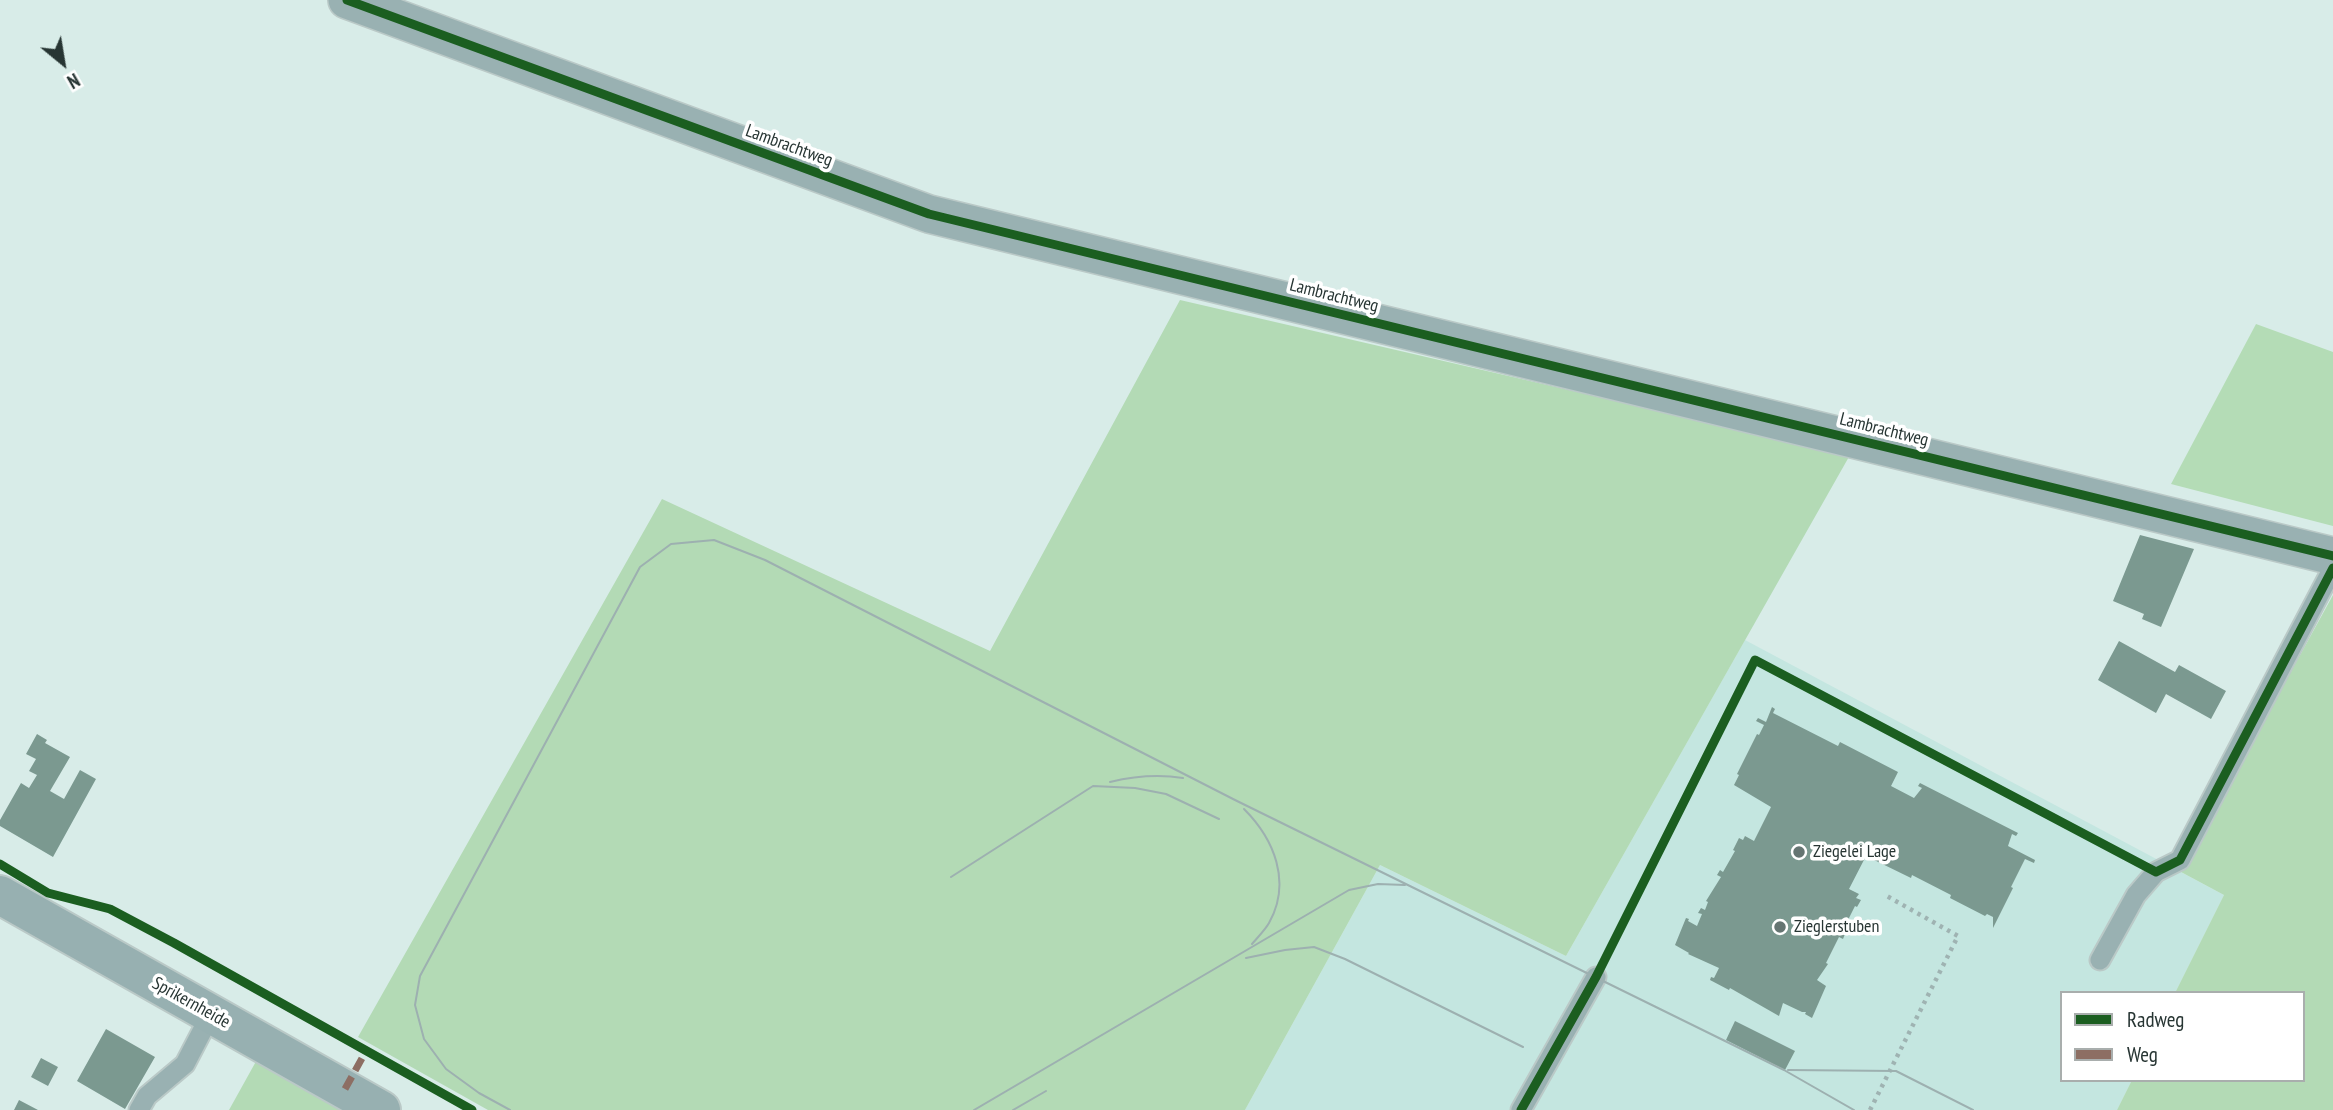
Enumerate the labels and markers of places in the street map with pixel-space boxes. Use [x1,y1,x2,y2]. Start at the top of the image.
place label: Ziegelei Lage [1813,841,1896,863]
marker: Ziegelei Lage [1791,844,1807,860]
place label: Zieglerstuben [1794,916,1879,938]
marker: Zieglerstuben [1772,919,1788,935]

